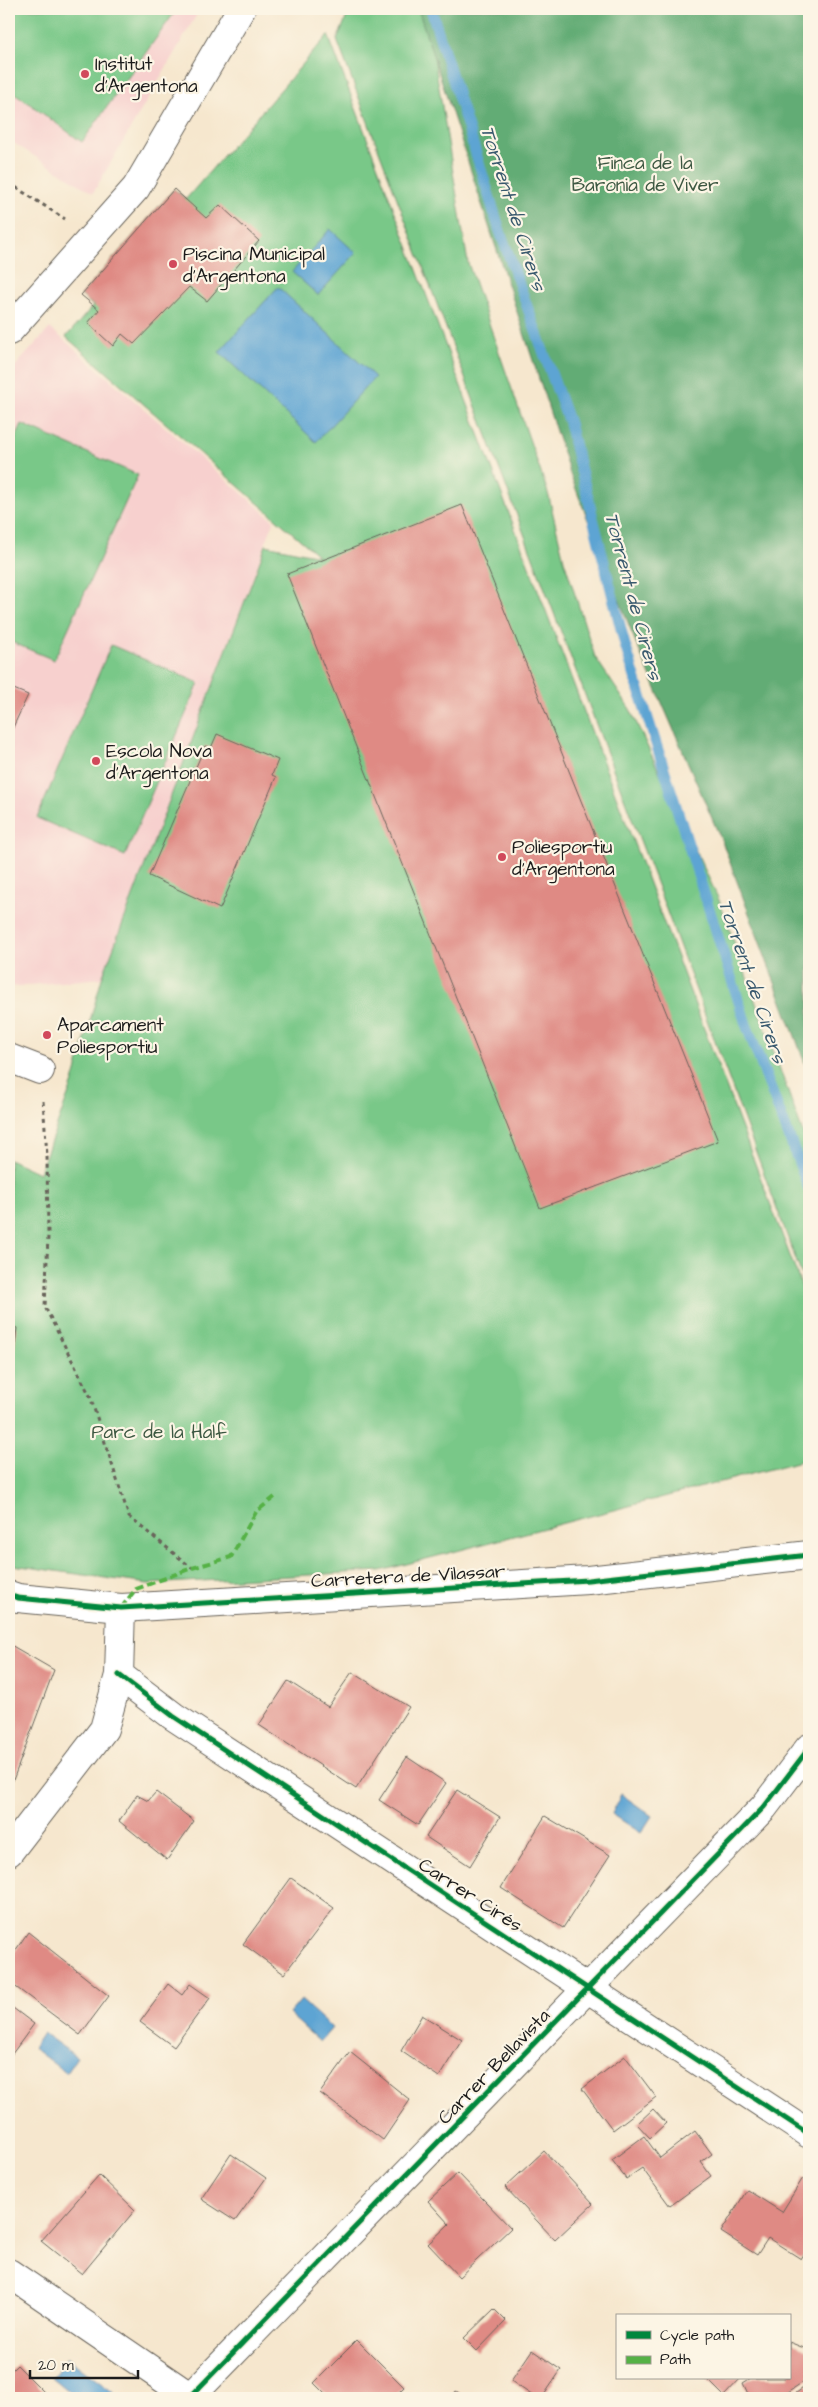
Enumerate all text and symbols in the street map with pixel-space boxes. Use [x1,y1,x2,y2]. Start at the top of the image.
place label: Institut d'Argentona [95,51,198,101]
marker: Institut d'Argentona [79,68,91,80]
water label: Torrent de Cirers [473,122,553,295]
park label: Finca de la Baronia de Viver [571,150,719,199]
place label: Piscina Municipal d'Argentona [183,241,325,291]
marker: Piscina Municipal d'Argentona [167,258,179,270]
water label: Torrent de Cirers [597,510,669,684]
place label: Escola Nova d'Argentona [106,738,212,788]
marker: Escola Nova d'Argentona [90,755,102,767]
place label: Poliesportiu d'Argentona [512,834,615,884]
marker: Poliesportiu d'Argentona [496,851,508,863]
water label: Torrent de Cirers [711,895,794,1068]
place label: Aparcament Poliesportiu [57,1012,164,1061]
marker: Aparcament Poliesportiu [41,1029,53,1041]
park label: Parc de la Half [91,1419,227,1446]
street label: Carretera de Vilassar [310,1558,506,1595]
street label: Carrer Cirés [413,1852,527,1939]
street label: Carrer Bellavista [432,2003,557,2131]
legend [616,2314,790,2380]
text: Cycle path [660,2325,735,2347]
scale bar [30,2347,138,2379]
text: Path [660,2349,691,2370]
text: 20 m [38,2355,74,2376]

